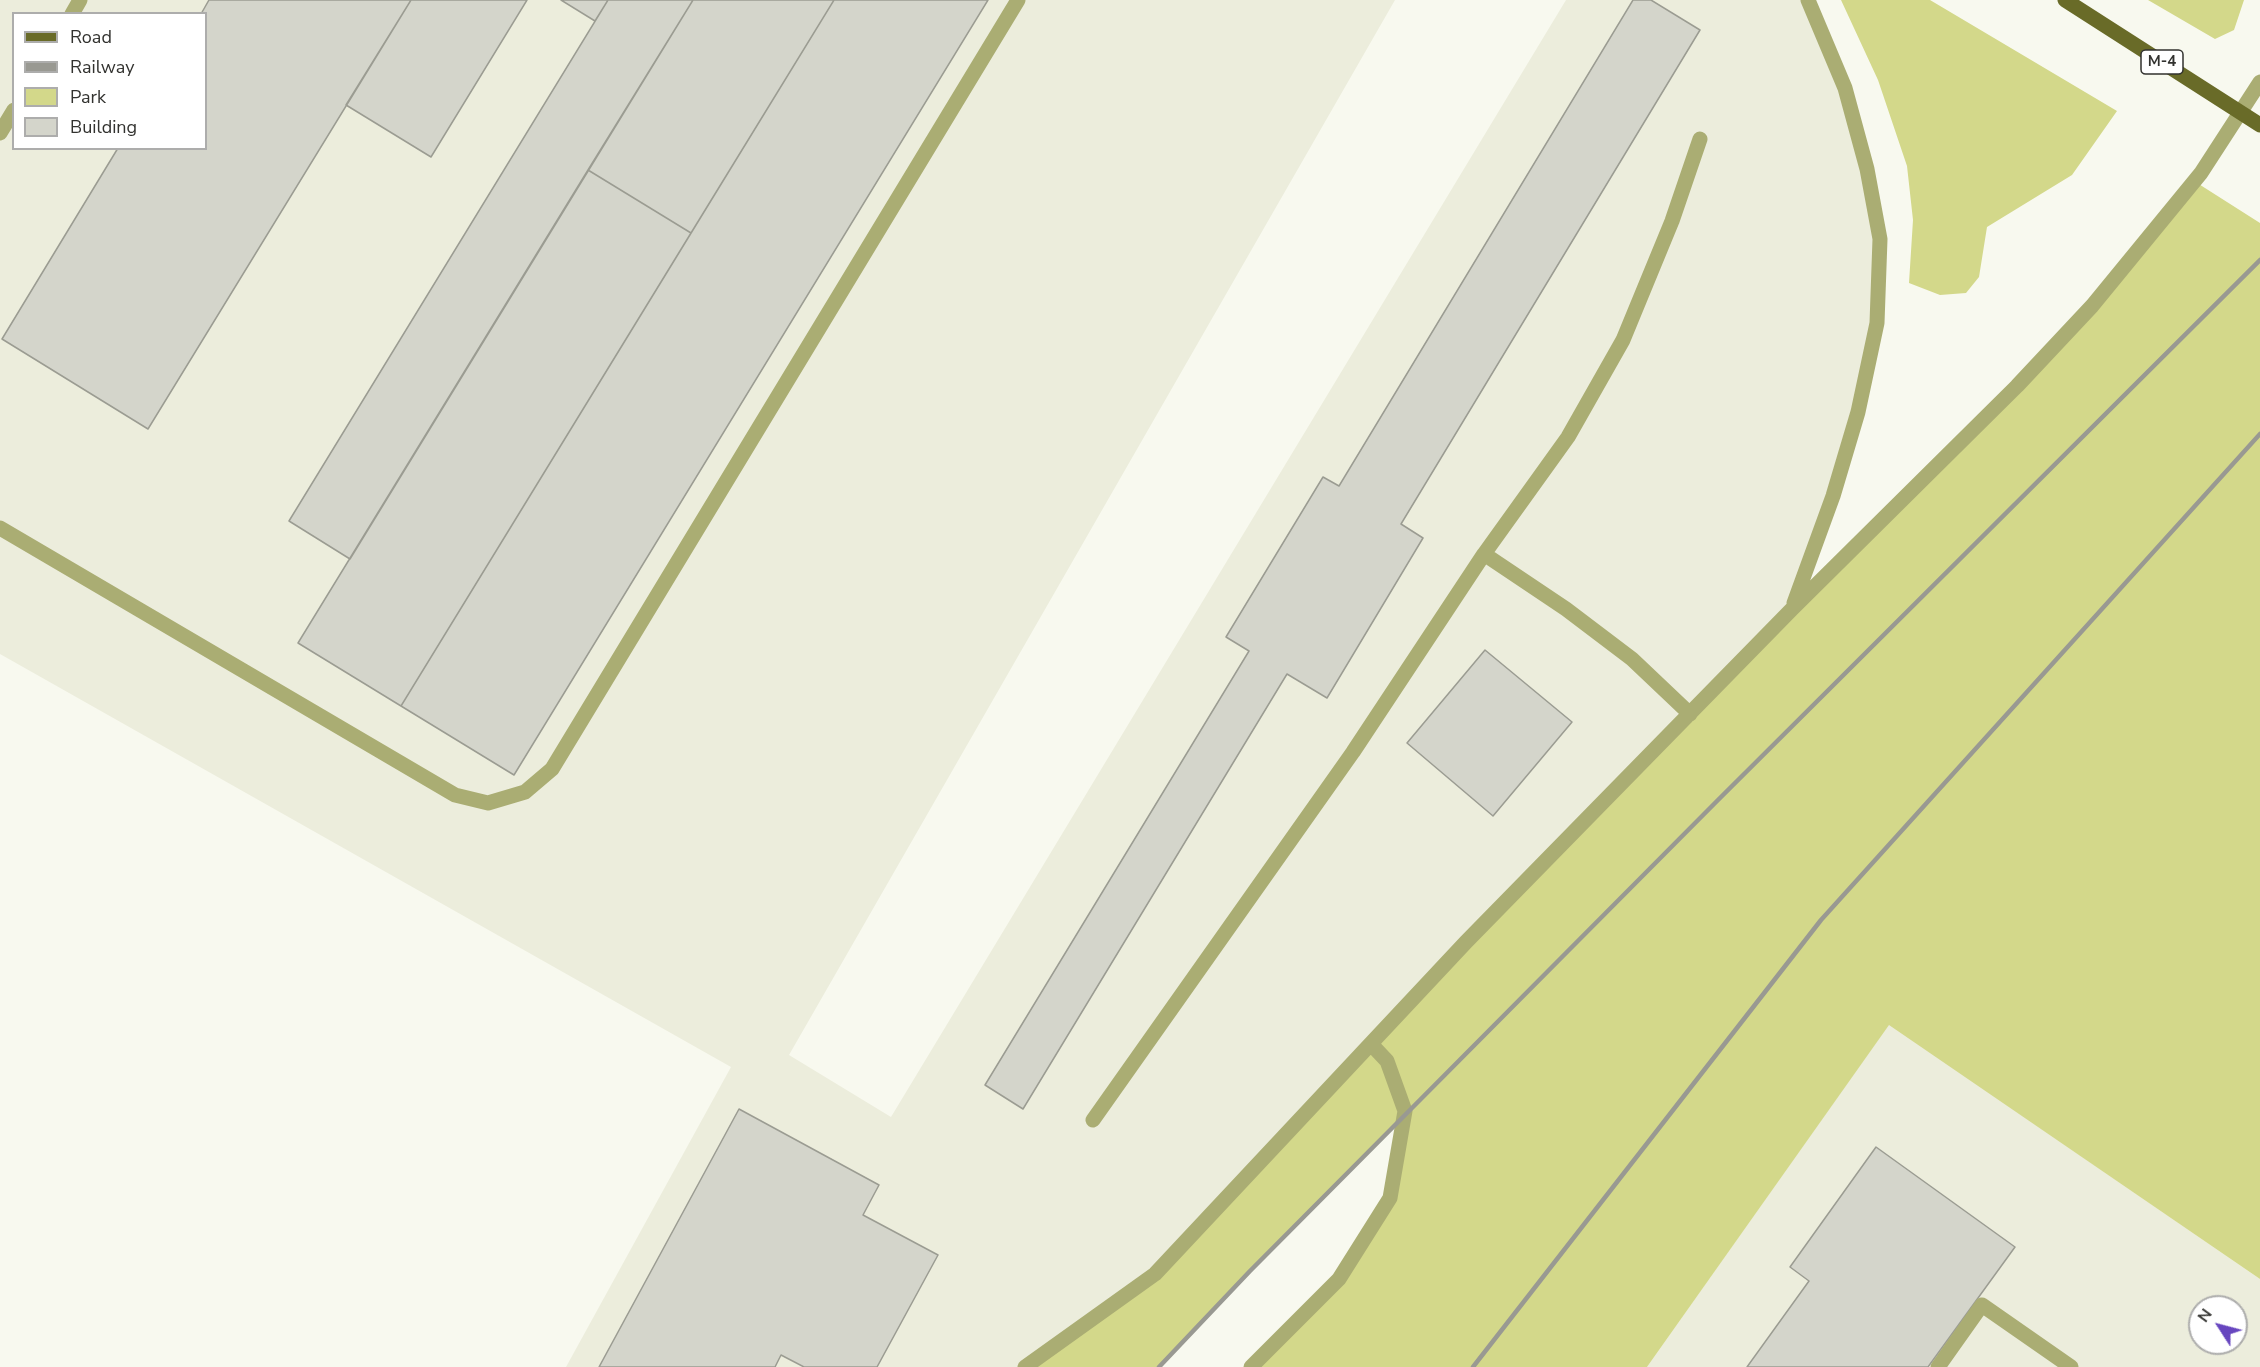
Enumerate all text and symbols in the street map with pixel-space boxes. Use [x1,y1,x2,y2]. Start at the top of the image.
legend [12,12,207,150]
text: Road [70,25,112,49]
road number: M-4 [2141,50,2183,74]
text: Railway [70,55,135,79]
text: Park [70,85,106,109]
text: Building [70,115,137,139]
north arrow [2188,1295,2248,1355]
text: N [2193,1304,2217,1327]

